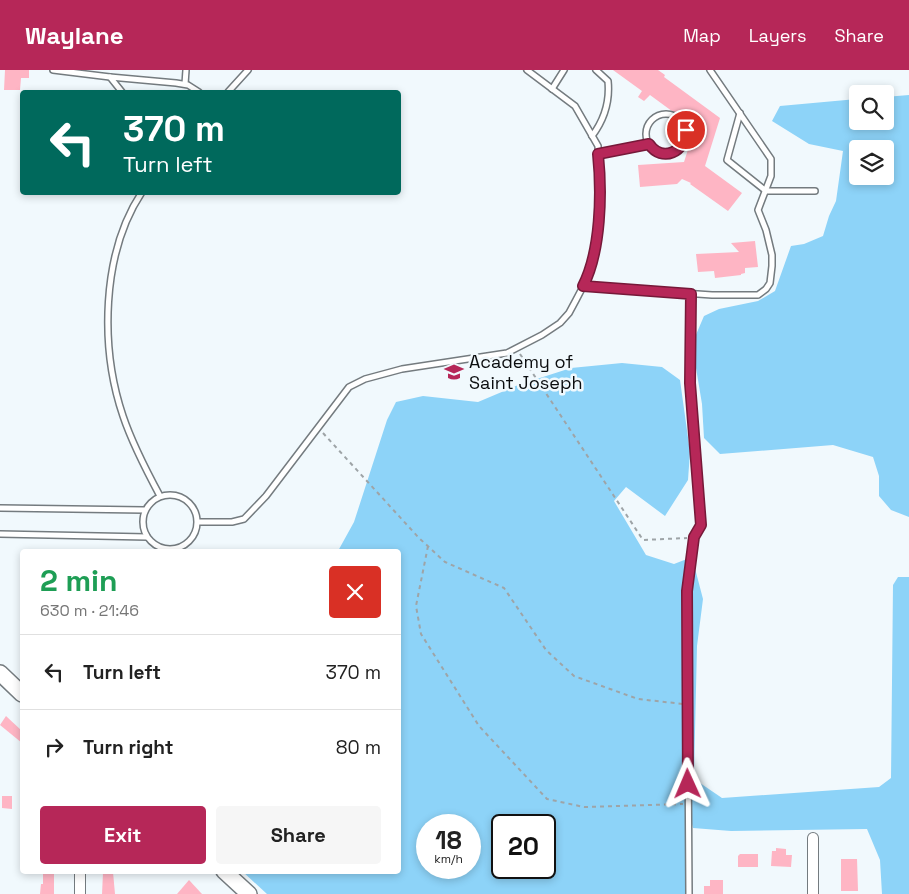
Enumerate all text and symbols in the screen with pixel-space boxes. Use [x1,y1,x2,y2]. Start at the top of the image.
text: Waylane [25,20,124,51]
text: Map [683,24,721,47]
text: Layers [749,24,806,47]
text: Share [834,24,884,47]
map controls [849,85,894,185]
button: search [849,85,894,130]
text: 370 m [123,107,225,151]
pin [665,109,707,151]
icon: left [40,110,105,175]
icon: arrive [672,116,700,144]
button: layers [849,140,894,185]
text: Turn left [123,150,213,178]
place label: Academy of Saint Joseph [469,350,583,394]
school or university icon: Academy of Saint Joseph [443,361,465,383]
text: 2 min [40,561,118,600]
button: close [329,566,381,618]
text: 630 m · 21:46 [40,600,139,621]
icon: left [40,658,68,686]
text: Turn left [83,660,161,685]
text: 370 m [326,660,381,685]
icon: right [40,733,68,761]
text: Turn right [83,735,173,760]
text: 80 m [336,735,381,760]
position arrow [661,757,713,809]
button: Exit [40,806,206,864]
button: Share [216,806,381,864]
speed limit sign: 20 [491,814,556,879]
text: 18 [435,824,462,856]
text: km/h [434,851,463,867]

